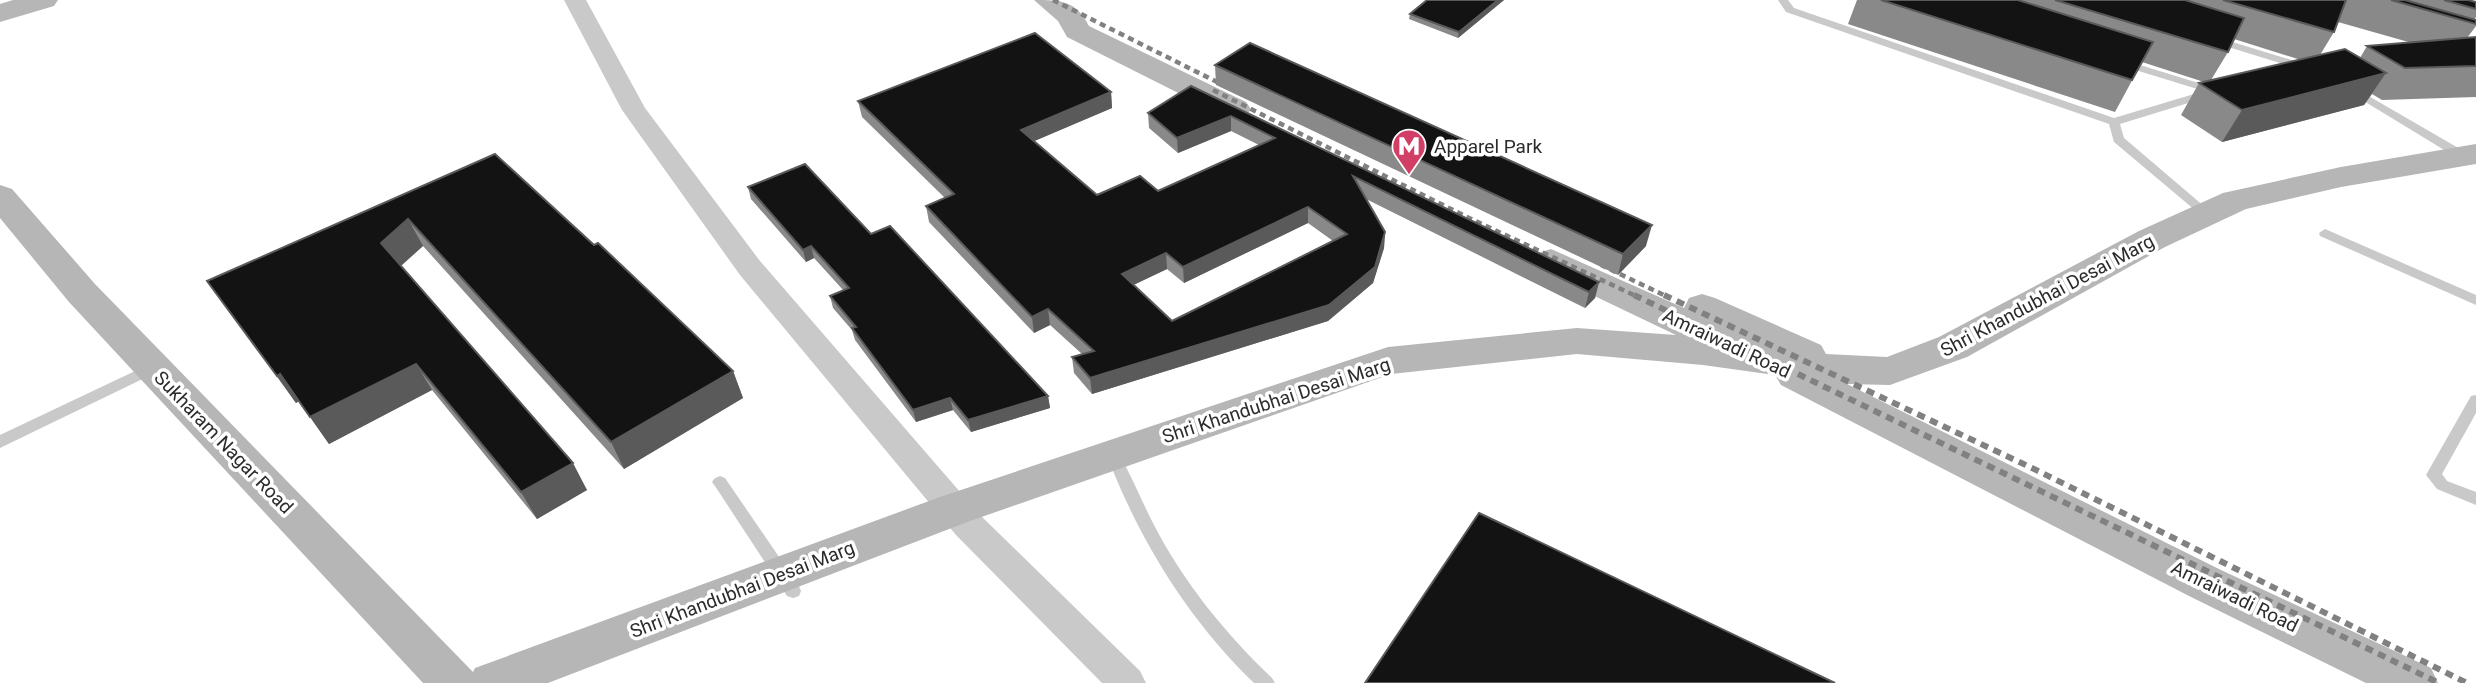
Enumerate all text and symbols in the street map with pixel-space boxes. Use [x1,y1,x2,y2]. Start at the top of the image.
metro station icon: Apparel Park [1390,127,1428,176]
place label: Apparel Park [1434,135,1542,158]
street label: Shri Khandubhai Desai Marg [1936,229,2158,362]
street label: Amraiwadi Road [1659,304,1794,383]
street label: Shri Khandubhai Desai Marg [1159,353,1393,448]
street label: Sukharam Nagar Road [150,366,298,519]
street label: Shri Khandubhai Desai Marg [627,536,858,643]
street label: Amraiwadi Road [2168,556,2302,637]

